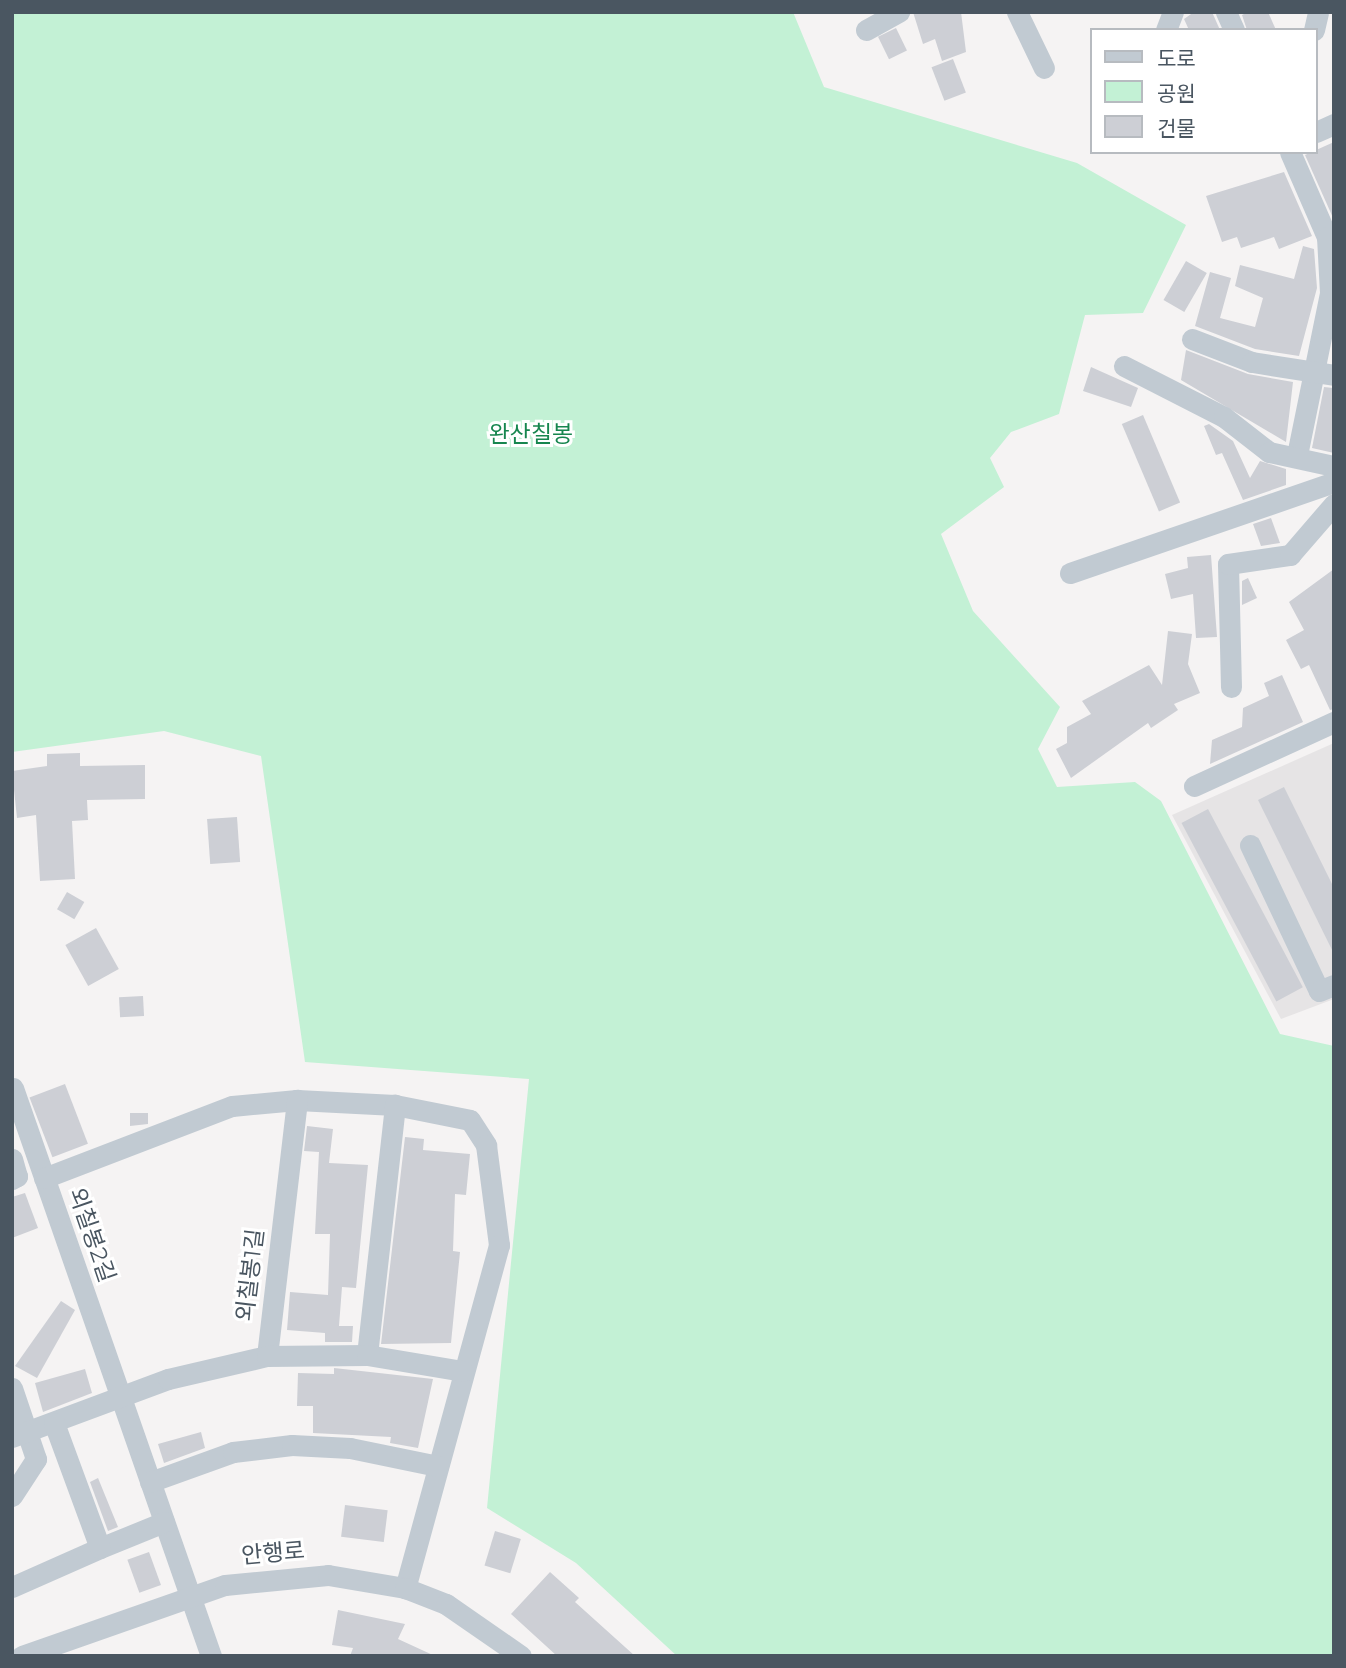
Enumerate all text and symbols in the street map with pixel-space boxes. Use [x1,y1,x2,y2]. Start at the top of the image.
legend [1090,28,1318,154]
text: 도로 [1157,46,1196,71]
text: 공원 [1157,81,1196,106]
text: 건물 [1157,116,1196,141]
park label: 완산칠봉 [489,420,573,448]
street label: 외칠봉2길 [63,1184,121,1286]
street label: 외칠봉1길 [231,1227,269,1323]
street label: 안행로 [240,1536,306,1570]

